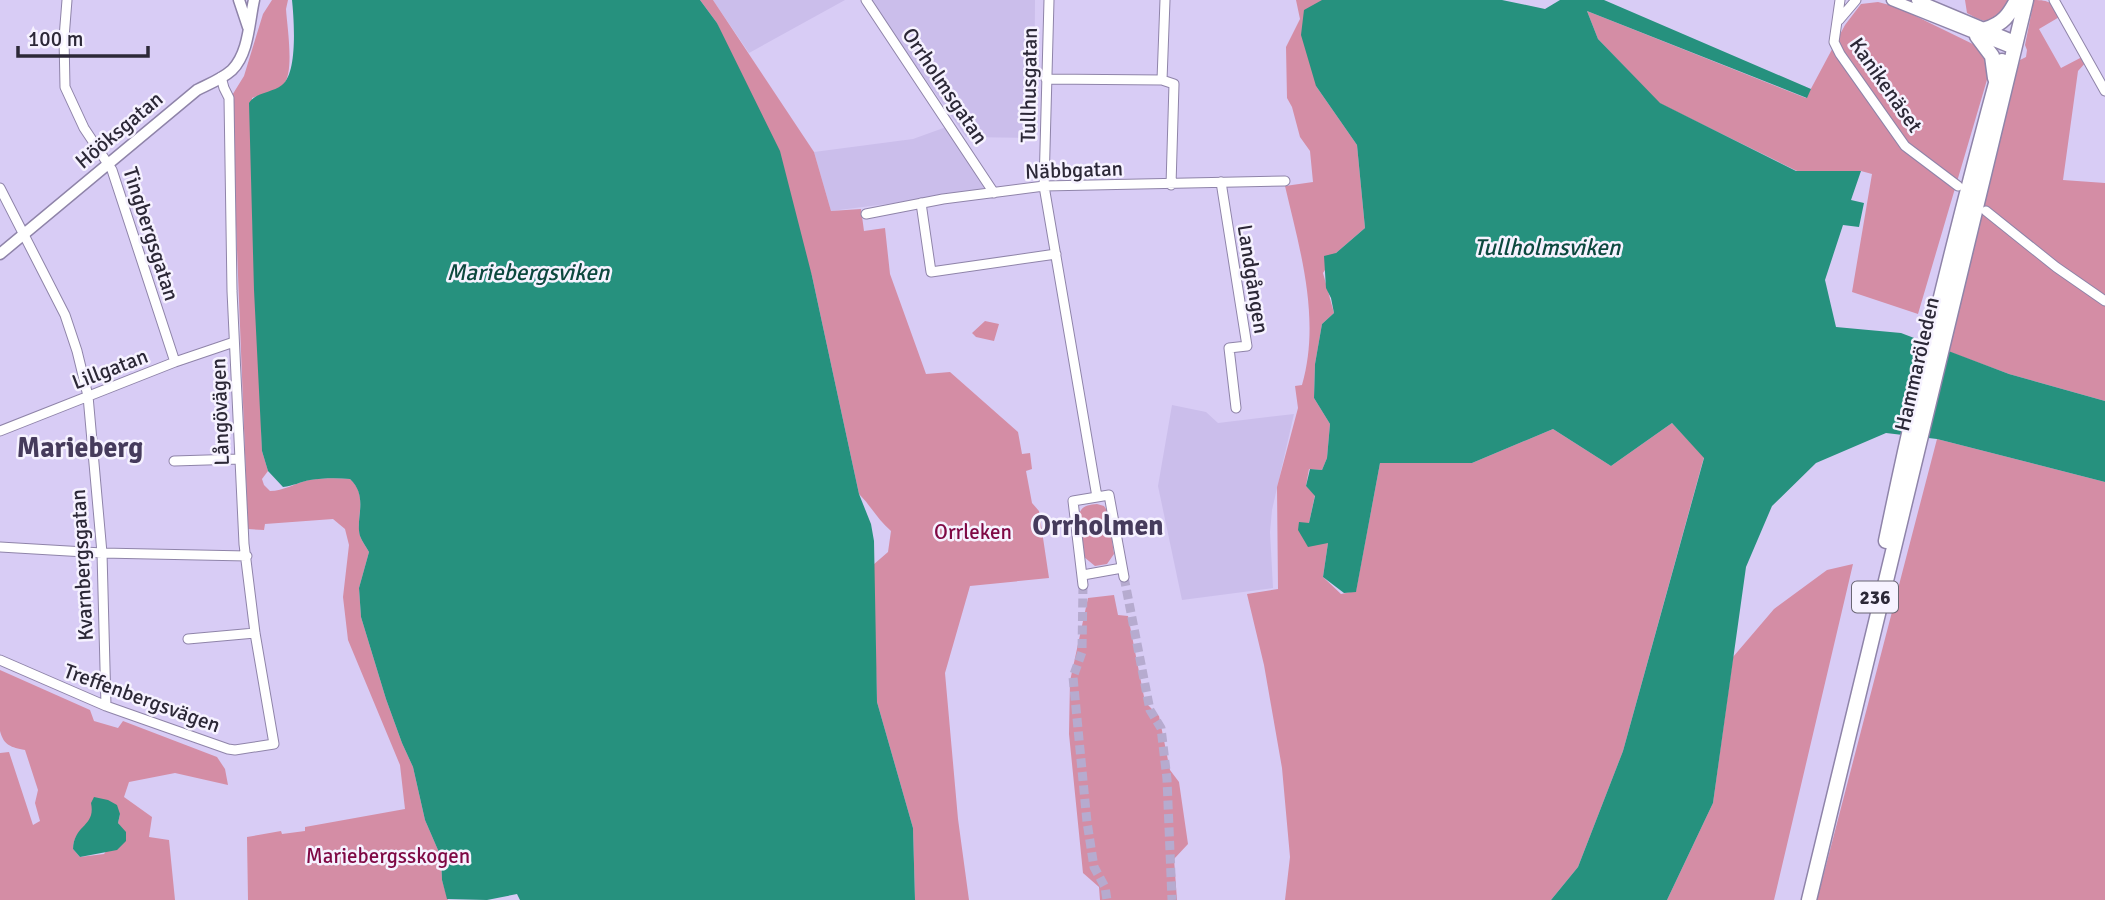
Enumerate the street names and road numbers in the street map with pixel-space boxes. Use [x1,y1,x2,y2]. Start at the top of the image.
street label: Orrholmsgatan [897,23,993,149]
street label: Tullhusgatan [1015,27,1043,143]
street label: Kanikenäset [1844,32,1928,138]
street label: Hööksgatan [70,86,168,174]
street label: Näbbgatan [1025,155,1123,185]
street label: Tingbergsgatan [117,164,185,304]
street label: Landgången [1232,223,1274,335]
street label: Hammaröleden [1889,294,1945,434]
street label: Lillgatan [68,343,152,395]
street label: Långövägen [205,358,235,466]
street label: Kvarnbergsgatan [65,489,99,641]
road number: 236 [1852,582,1898,612]
street label: Treffenbergsvägen [60,658,224,738]

